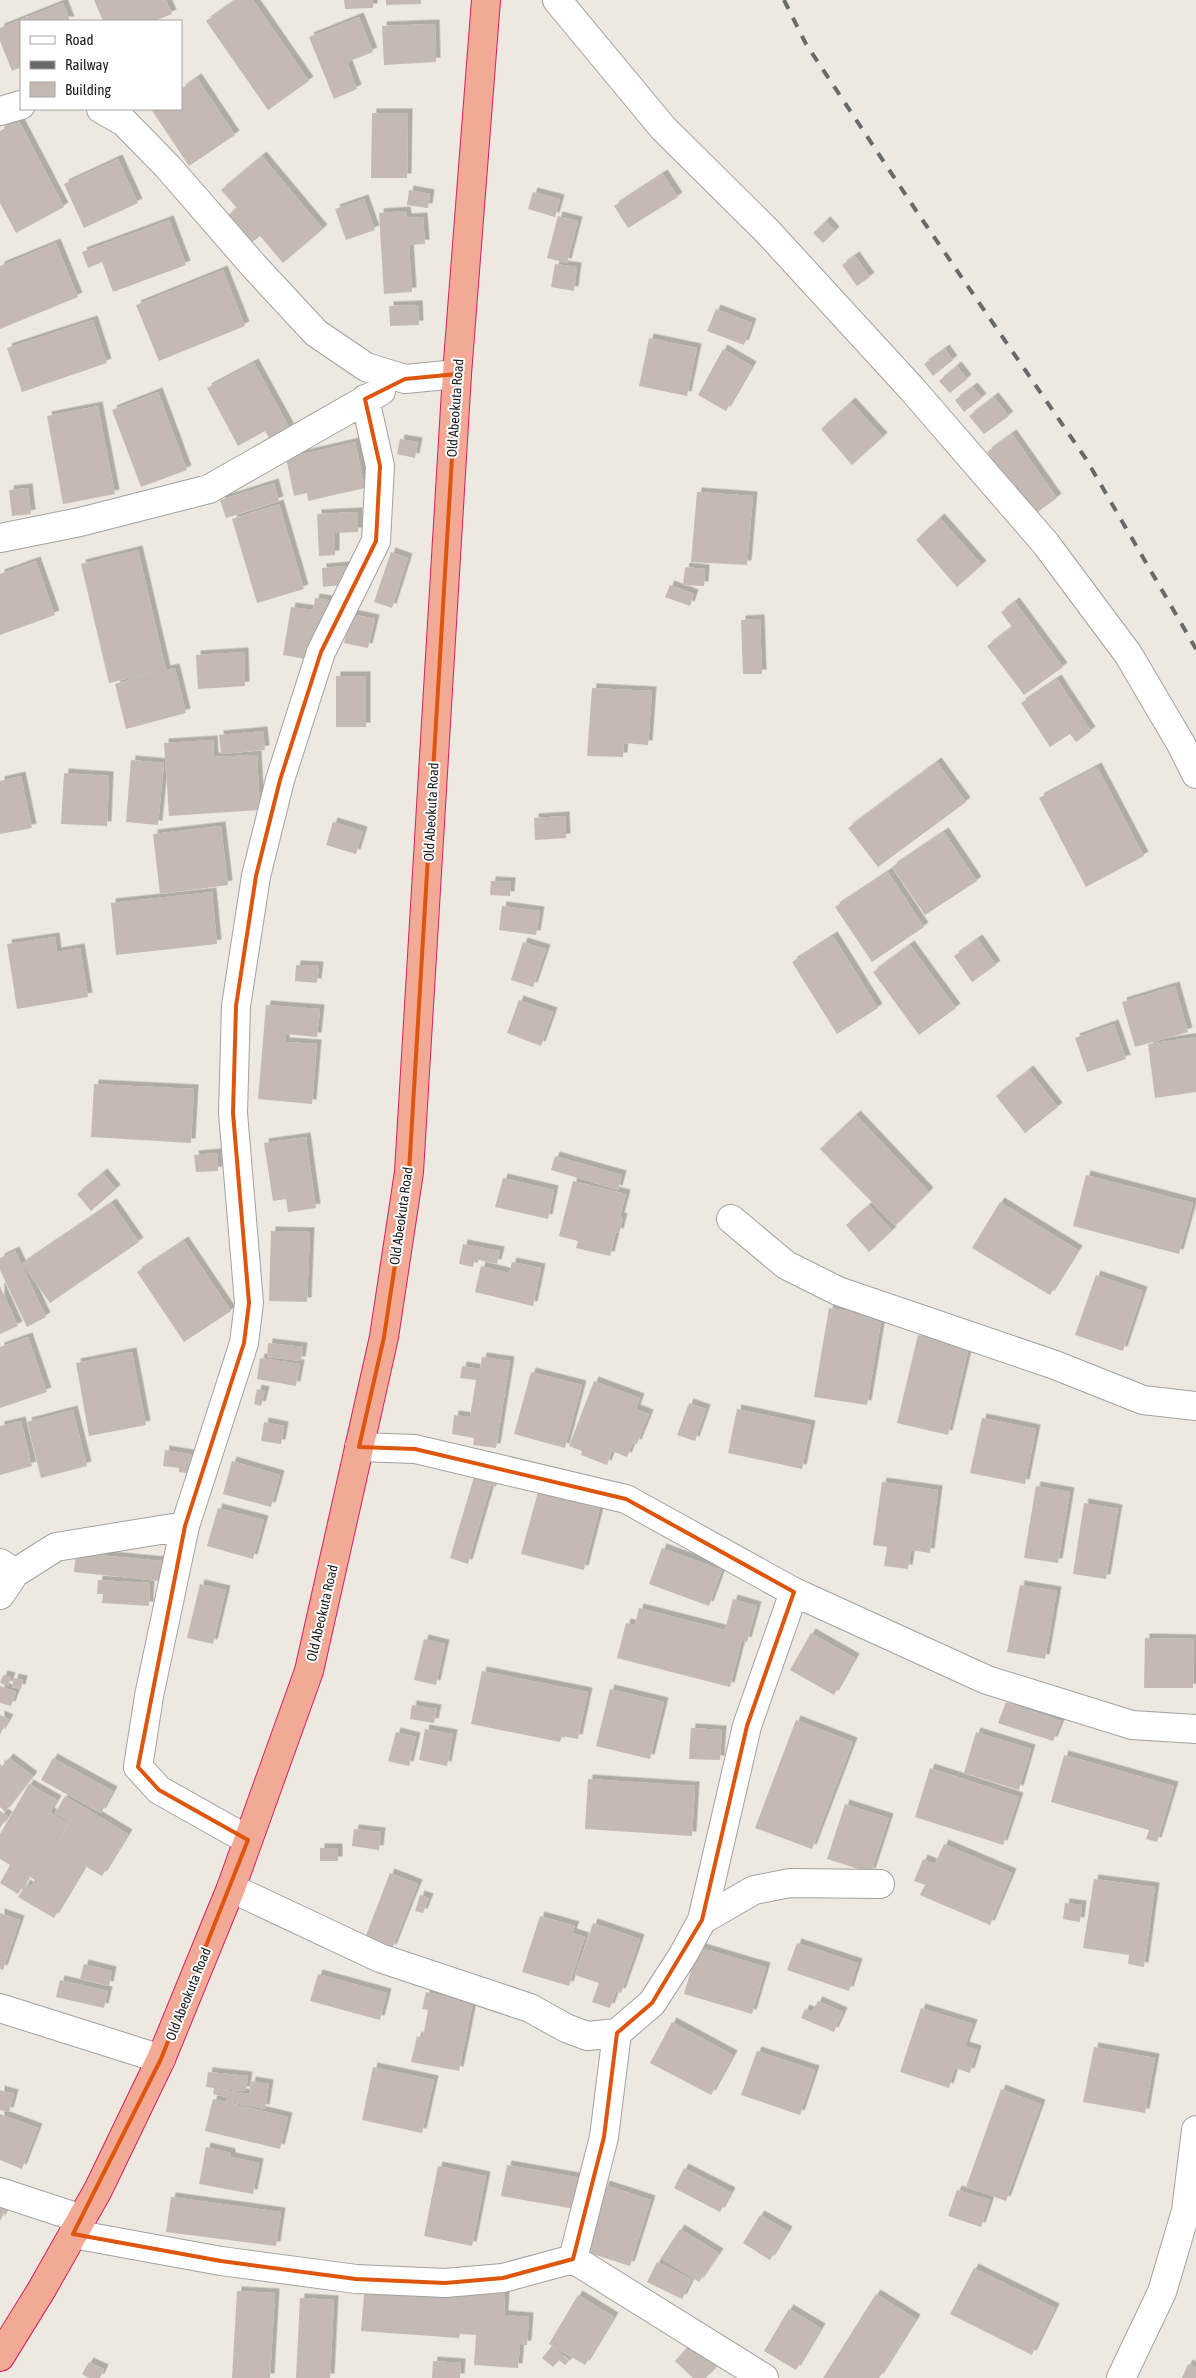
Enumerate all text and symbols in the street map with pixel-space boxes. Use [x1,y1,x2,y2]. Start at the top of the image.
legend [20,20,182,110]
text: Road [65,31,94,48]
text: Railway [65,56,109,73]
text: Building [65,81,111,98]
street label: Old Abeokuta Road [444,358,466,458]
street label: Old Abeokuta Road [420,762,442,862]
street label: Old Abeokuta Road [386,1166,416,1266]
street label: Old Abeokuta Road [303,1563,341,1663]
street label: Old Abeokuta Road [162,1945,214,2043]

